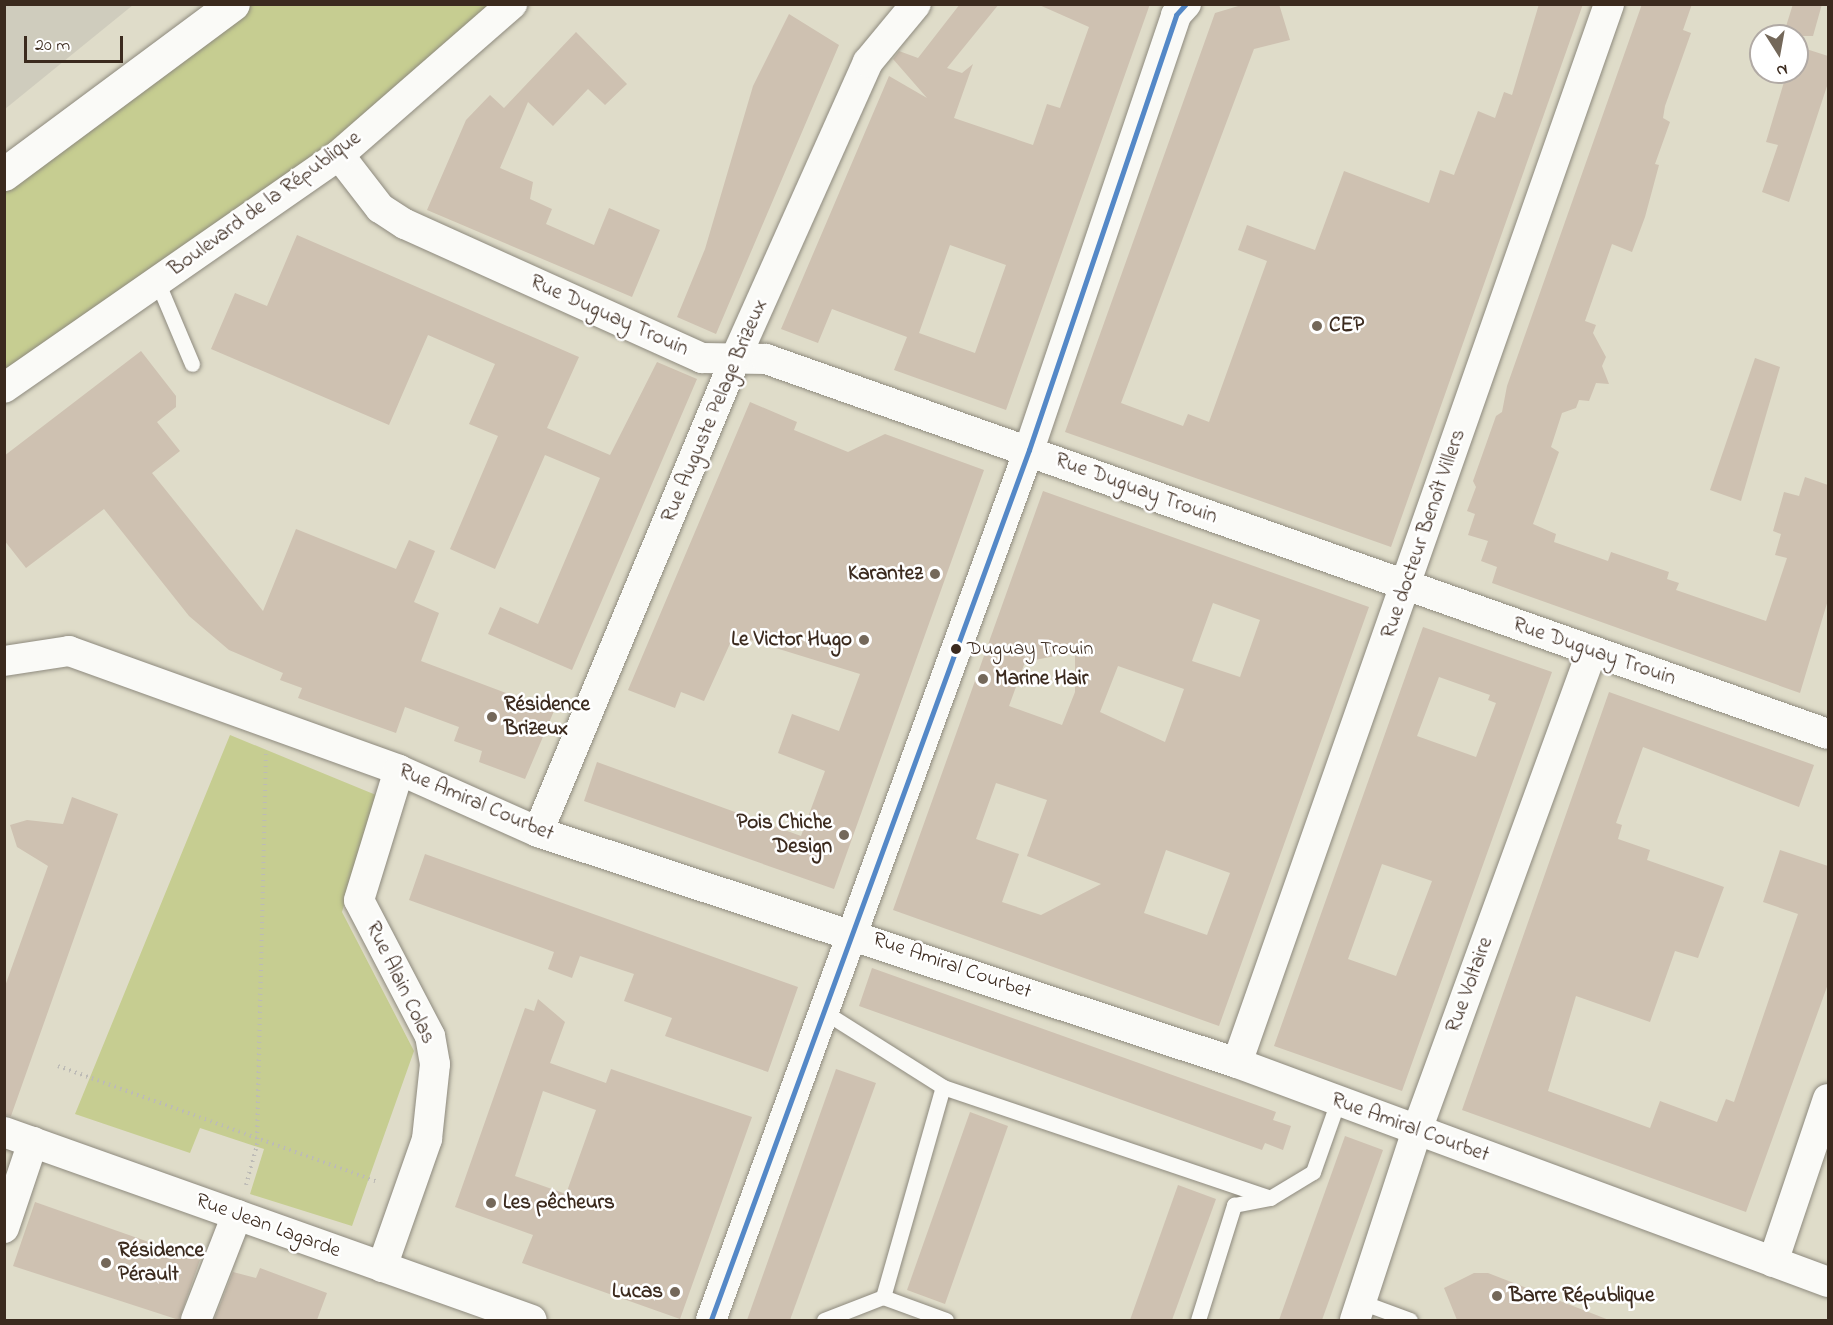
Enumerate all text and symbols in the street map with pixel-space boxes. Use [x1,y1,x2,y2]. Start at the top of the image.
scale bar [27,24,126,62]
north arrow [1749,24,1809,84]
text: 20 m [35,33,70,59]
text: N [1774,57,1790,83]
street label: Boulevard de la République [164,126,366,282]
street label: Rue Duguay Trouin [526,270,692,362]
street label: Rue Auguste Pelage Brizeux [656,296,774,526]
place label: CEP [1329,313,1364,339]
marker: CEP [1310,319,1324,333]
street label: Rue docteur Benoît Villers [1376,426,1472,642]
street label: Rue Duguay Trouin [1051,448,1221,530]
place label: Karantez [848,561,923,587]
marker: Karantez [928,567,942,581]
street label: Rue Duguay Trouin [1509,612,1679,692]
place label: Le Victor Hugo [731,627,852,653]
marker: Le Victor Hugo [857,633,871,647]
place label: Duguay Trouin [967,637,1093,661]
marker: Duguay Trouin [950,643,962,655]
place label: Marine Hair [995,666,1088,692]
marker: Marine Hair [976,672,990,686]
place label: Résidence Brizeux [504,692,590,742]
marker: Résidence Brizeux [485,710,499,724]
street label: Rue Amiral Courbet [395,759,557,847]
place label: Pois Chiche Design [736,810,832,860]
marker: Pois Chiche Design [837,828,851,842]
street label: Rue Alain Colas [360,918,440,1048]
street label: Rue Amiral Courbet [869,927,1035,1005]
street label: Rue Voltaire [1441,934,1499,1036]
street label: Rue Amiral Courbet [1328,1088,1492,1168]
street label: Rue Jean Lagarde [192,1188,344,1264]
place label: Les pêcheurs [503,1190,615,1216]
marker: Les pêcheurs [484,1196,498,1210]
place label: Résidence Pérault [118,1238,204,1288]
marker: Résidence Pérault [99,1256,113,1270]
place label: Lucas [612,1279,663,1305]
place label: Barre République [1509,1283,1654,1309]
marker: Lucas [668,1285,682,1299]
marker: Barre République [1490,1289,1504,1303]

